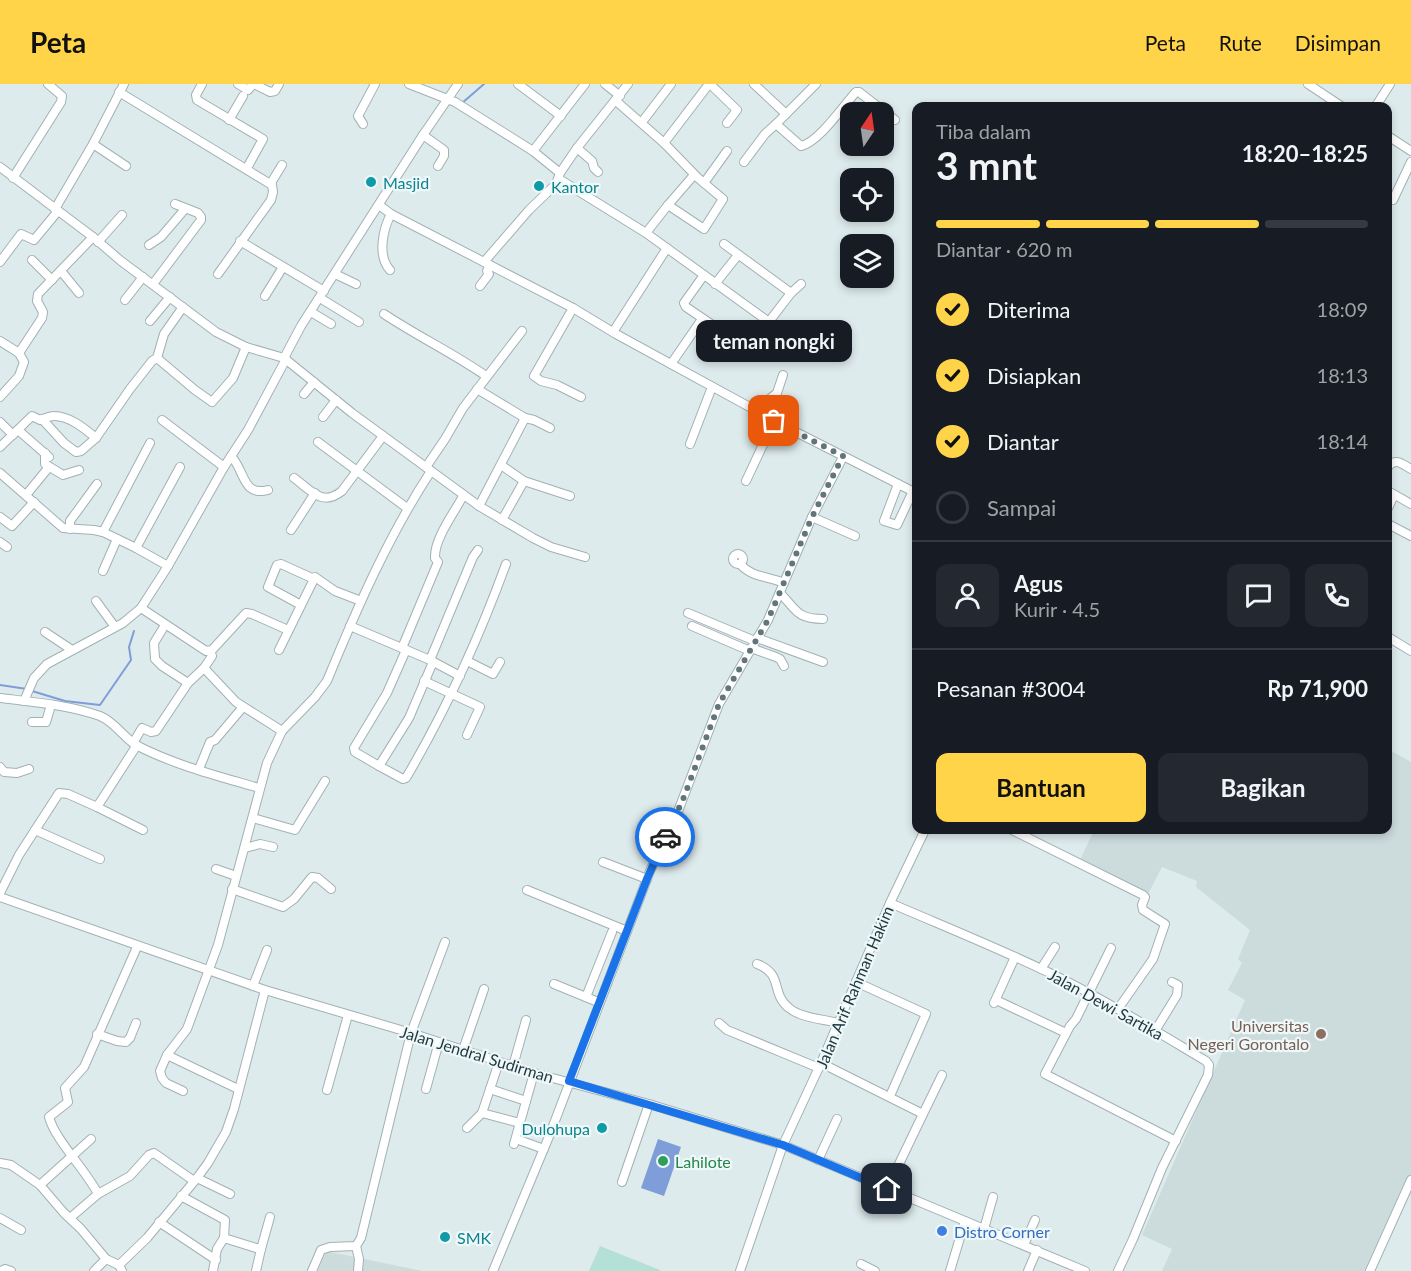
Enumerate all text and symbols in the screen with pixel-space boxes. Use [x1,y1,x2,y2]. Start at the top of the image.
text: Peta [30,25,86,59]
text: Peta [1145,30,1186,55]
text: Rute [1219,30,1262,55]
text: Disimpan [1295,30,1381,55]
north arrow [840,102,894,156]
map controls [840,102,894,288]
text: Tiba dalam [936,119,1031,143]
text: 18:20–18:25 [1242,140,1368,167]
text: 3 mnt [936,142,1037,188]
button: locate [840,168,894,222]
place label: Masjid [383,173,429,192]
marker: Masjid [364,175,378,189]
place label: Kantor [551,177,599,196]
marker: Kantor [532,179,546,193]
button: layers [840,234,894,288]
text: Diantar · 620 m [936,237,1073,261]
icon: check [936,293,969,326]
text: Diterima [987,296,1071,323]
text: 18:09 [1317,297,1368,321]
callout: teman nongki [696,319,852,361]
text: teman nongki [713,329,835,353]
icon: check [936,359,969,392]
text: Disiapkan [987,362,1081,389]
text: 18:13 [1317,363,1368,387]
pin [748,395,799,446]
icon: bag [757,404,790,437]
icon: check [936,425,969,458]
text: Diantar [987,428,1059,455]
text: 18:14 [1317,429,1368,453]
text: Sampai [987,494,1056,521]
button: person [936,564,999,627]
button: chat [1227,564,1290,627]
button: phone [1305,564,1368,627]
text: Agus [1014,570,1063,597]
text: Kurir · 4.5 [1014,597,1100,621]
text: Pesanan #3004 [936,675,1086,702]
text: Rp 71,900 [1267,675,1368,702]
button: Bantuan [936,753,1146,822]
button: Bagikan [1158,753,1368,822]
courier [635,807,695,867]
icon: car [649,821,682,854]
street label: Jalan Arif Rahman Hakim [811,903,897,1071]
street label: Jalan Dewi Sartika [1045,965,1167,1043]
place label: Universitas Negeri Gorontalo [1188,1016,1309,1053]
street label: Jalan Jendral Sudirman [398,1022,556,1086]
marker: Universitas Negeri Gorontalo [1314,1027,1328,1041]
place label: Dulohupa [521,1119,590,1138]
marker: Dulohupa [595,1121,609,1135]
place label: Lahilote [675,1152,731,1171]
marker: Lahilote [656,1154,670,1168]
pin [861,1163,912,1214]
icon: home [870,1172,903,1205]
place label: Distro Corner [954,1222,1050,1241]
marker: Distro Corner [935,1224,949,1238]
place label: SMK [457,1228,492,1247]
marker: SMK [438,1230,452,1244]

